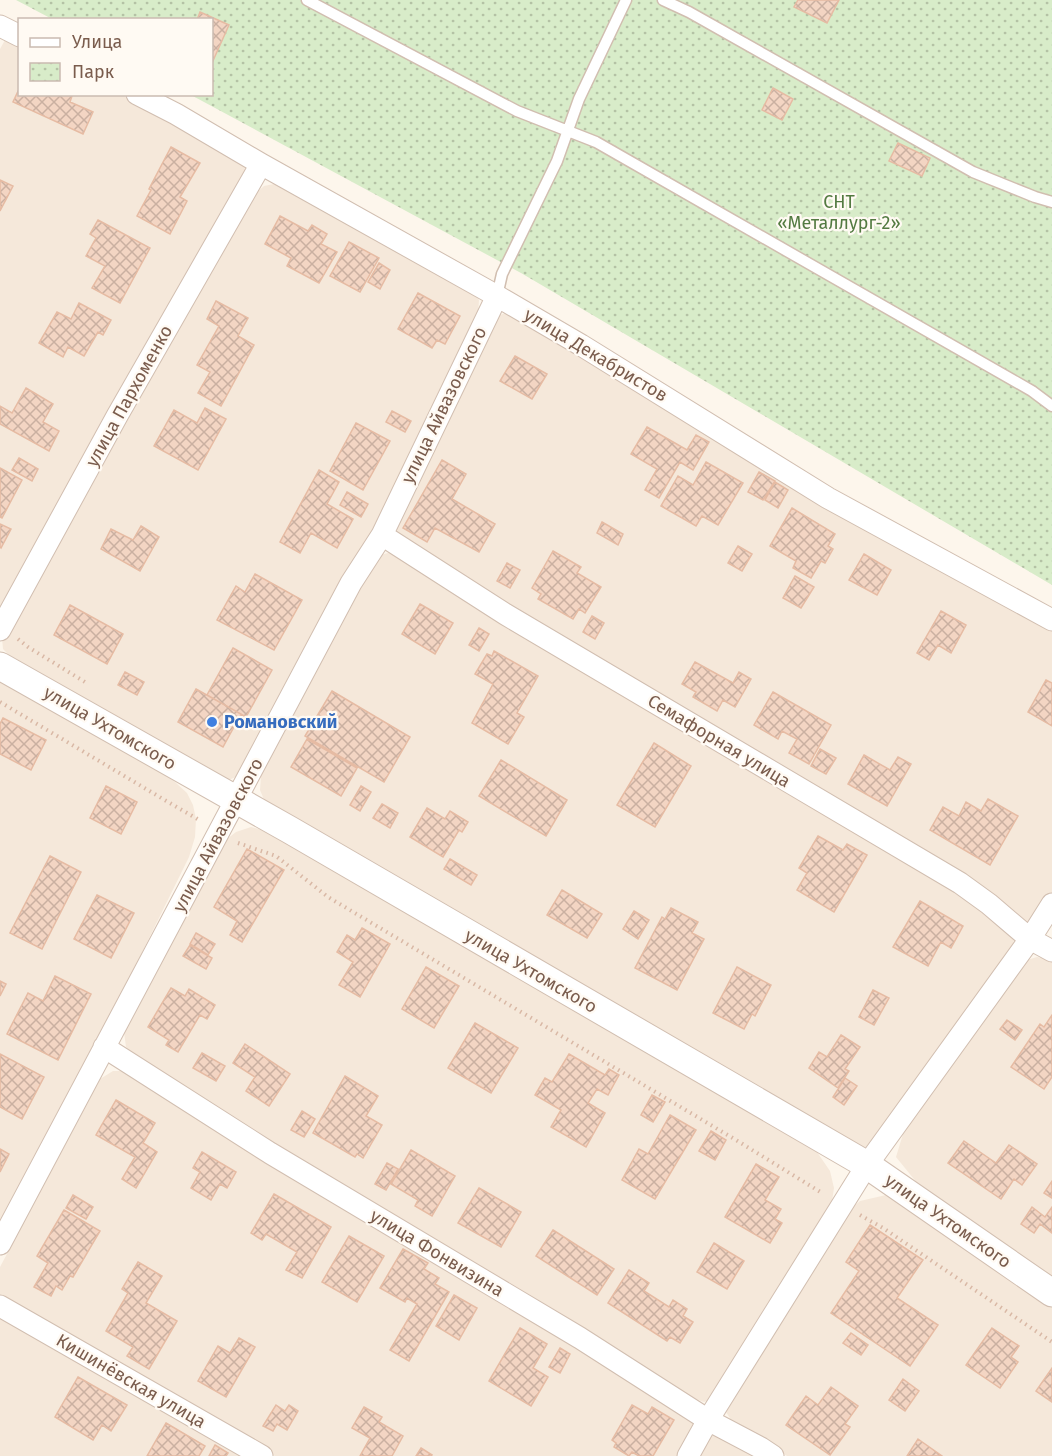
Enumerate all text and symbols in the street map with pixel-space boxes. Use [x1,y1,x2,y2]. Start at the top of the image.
legend [18,18,213,96]
text: Улица [72,31,122,53]
text: Парк [72,61,115,83]
park label: СНТ «Металлург-2» [777,191,901,234]
street label: улица Декабристов [520,303,672,407]
street label: улица Пархоменко [81,321,177,471]
street label: улица Айвазовского [397,323,491,487]
street label: улица Ухтомского [40,681,180,775]
street label: Семафорная улица [644,690,794,792]
place label: Романовский [224,711,337,733]
marker: Романовский [205,715,219,729]
street label: улица Айвазовского [168,754,268,916]
street label: улица Ухтомского [461,924,601,1018]
street label: улица Ухтомского [881,1169,1015,1273]
street label: улица Фонвизина [366,1204,508,1302]
street label: Кишинёвская улица [52,1329,210,1433]

